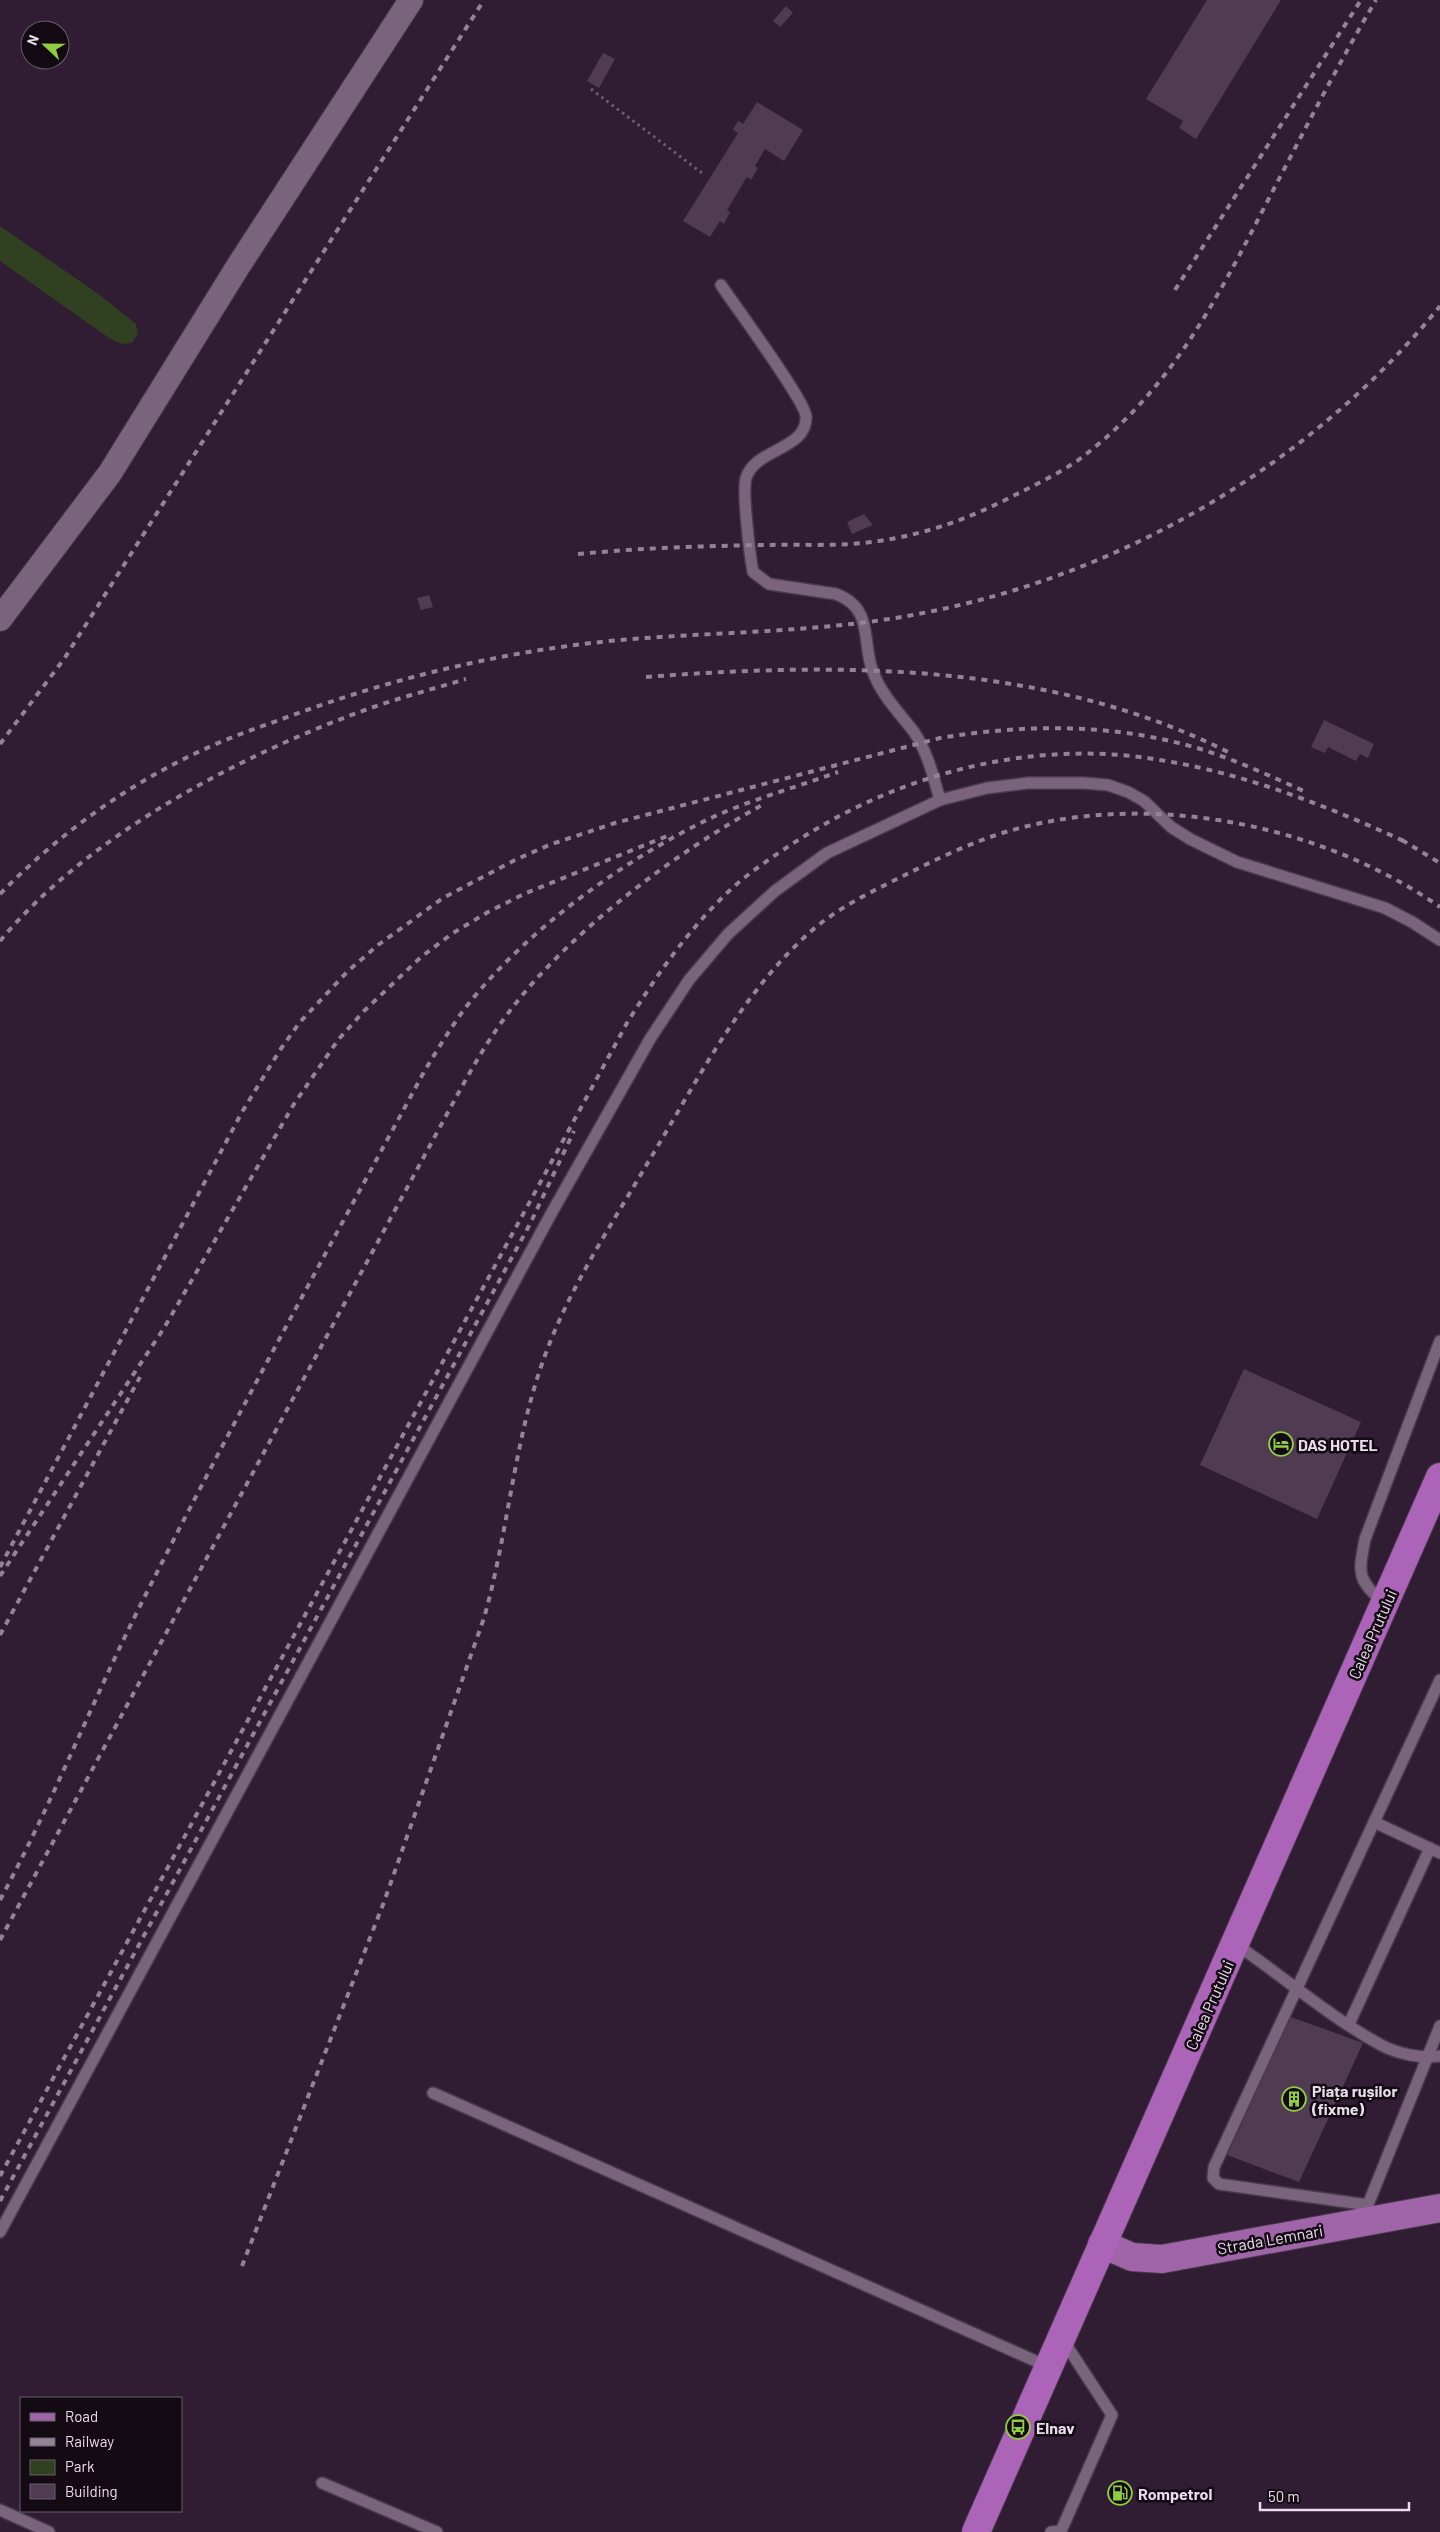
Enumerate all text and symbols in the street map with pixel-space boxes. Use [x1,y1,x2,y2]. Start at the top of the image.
north arrow [20,20,70,70]
text: N [23,32,42,47]
hotel icon: DAS HOTEL [1268,1431,1294,1457]
place label: DAS HOTEL [1298,1435,1378,1454]
street label: Calea Prutului [1344,1586,1400,1682]
street label: Calea Prutului [1181,1957,1237,2053]
place label: Piața rușilor (fixme) [1311,2081,1398,2118]
building icon: Piața rușilor (fixme) [1281,2086,1307,2112]
street label: Strada Lemnari [1216,2220,1324,2258]
legend [20,2397,182,2512]
text: Road [65,2407,98,2425]
bus stop icon: Elnav [1005,2414,1031,2440]
place label: Elnav [1036,2418,1075,2437]
text: Railway [65,2432,114,2450]
text: Park [65,2457,95,2475]
fuel station icon: Rompetrol [1107,2480,1133,2506]
scale bar [1260,2480,1409,2512]
text: Building [65,2482,118,2500]
place label: Rompetrol [1138,2484,1212,2503]
text: 50 m [1268,2487,1300,2505]

